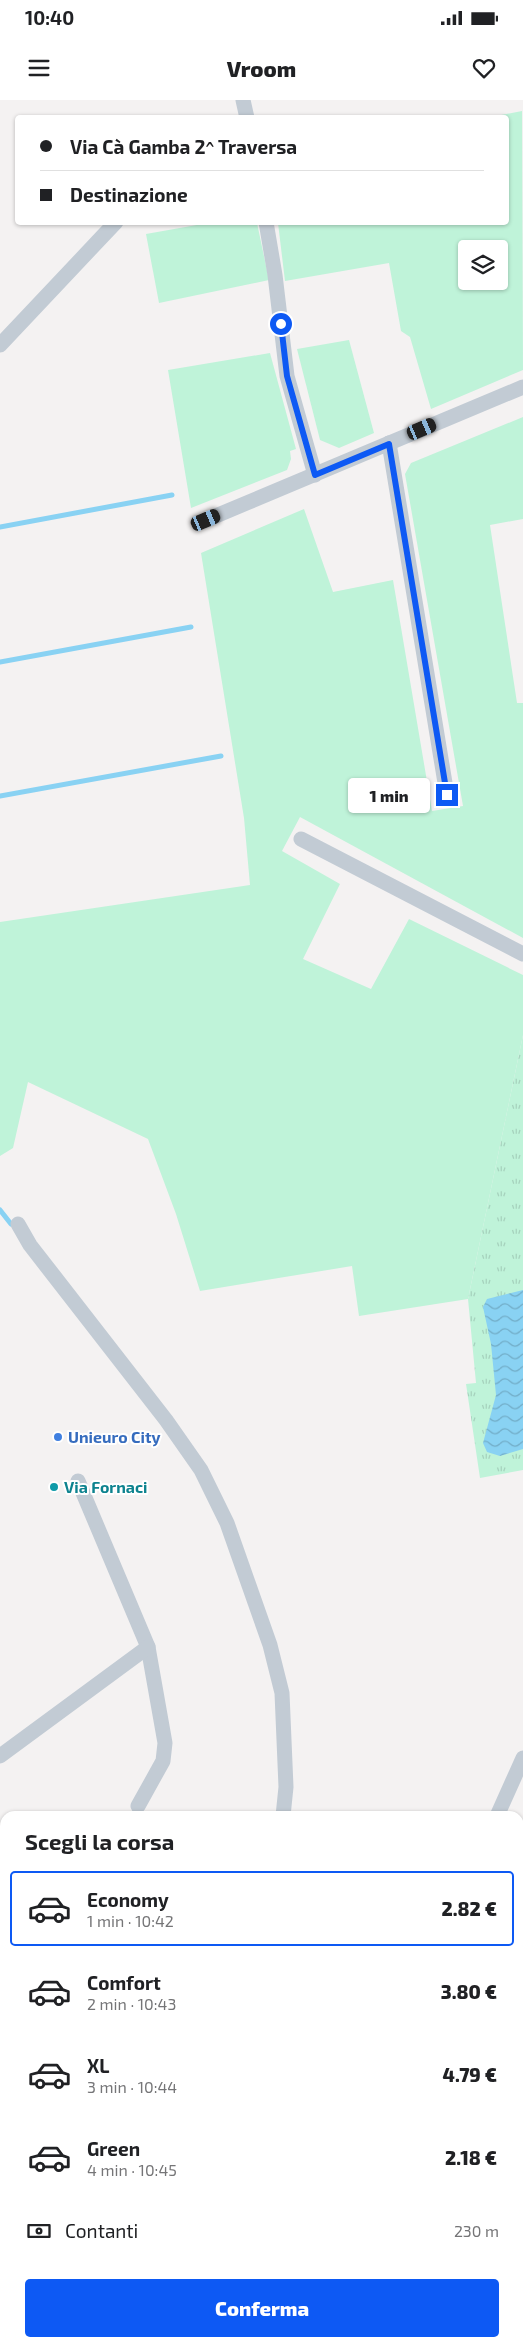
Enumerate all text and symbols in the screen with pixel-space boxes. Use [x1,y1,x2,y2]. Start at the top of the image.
text: 10:40 [25,6,74,29]
icon: menu [25,54,53,82]
icon: heart [470,54,498,82]
text: Vroom [227,55,296,81]
text: Via Cà Gamba 2^ Traversa [70,135,297,158]
text: Destinazione [70,183,188,206]
map controls [458,240,508,290]
button: layers [458,240,508,290]
route start [270,313,292,335]
car [405,416,438,442]
car [189,507,222,533]
callout: 1 min [347,778,430,812]
route end [436,784,458,806]
text: 1 min [369,786,409,805]
place label: Unieuro City [68,1427,161,1447]
marker: Unieuro City [52,1431,64,1443]
place label: Via Fornaci [64,1477,147,1496]
marker: Via Fornaci [48,1481,60,1493]
text: Scegli la corsa [25,1828,174,1854]
icon: car [27,1886,72,1931]
text: Economy [87,1888,169,1911]
text: 2.82 € [441,1897,497,1920]
text: 1 min · 10:42 [87,1911,174,1930]
icon: car [27,1969,72,2014]
text: Comfort [87,1971,161,1994]
text: 3.80 € [441,1980,497,2003]
text: 2 min · 10:43 [87,1994,176,2013]
icon: car [27,2052,72,2097]
text: XL [87,2054,109,2077]
text: 4.79 € [443,2063,497,2086]
text: 3 min · 10:44 [87,2077,177,2096]
icon: car [27,2135,72,2180]
text: Green [87,2137,140,2160]
text: 2.18 € [445,2146,497,2169]
text: 4 min · 10:45 [87,2160,177,2179]
icon: cash [25,2217,53,2245]
text: Contanti [65,2219,138,2242]
text: 230 m [454,2221,499,2240]
button: Conferma [25,2279,499,2337]

